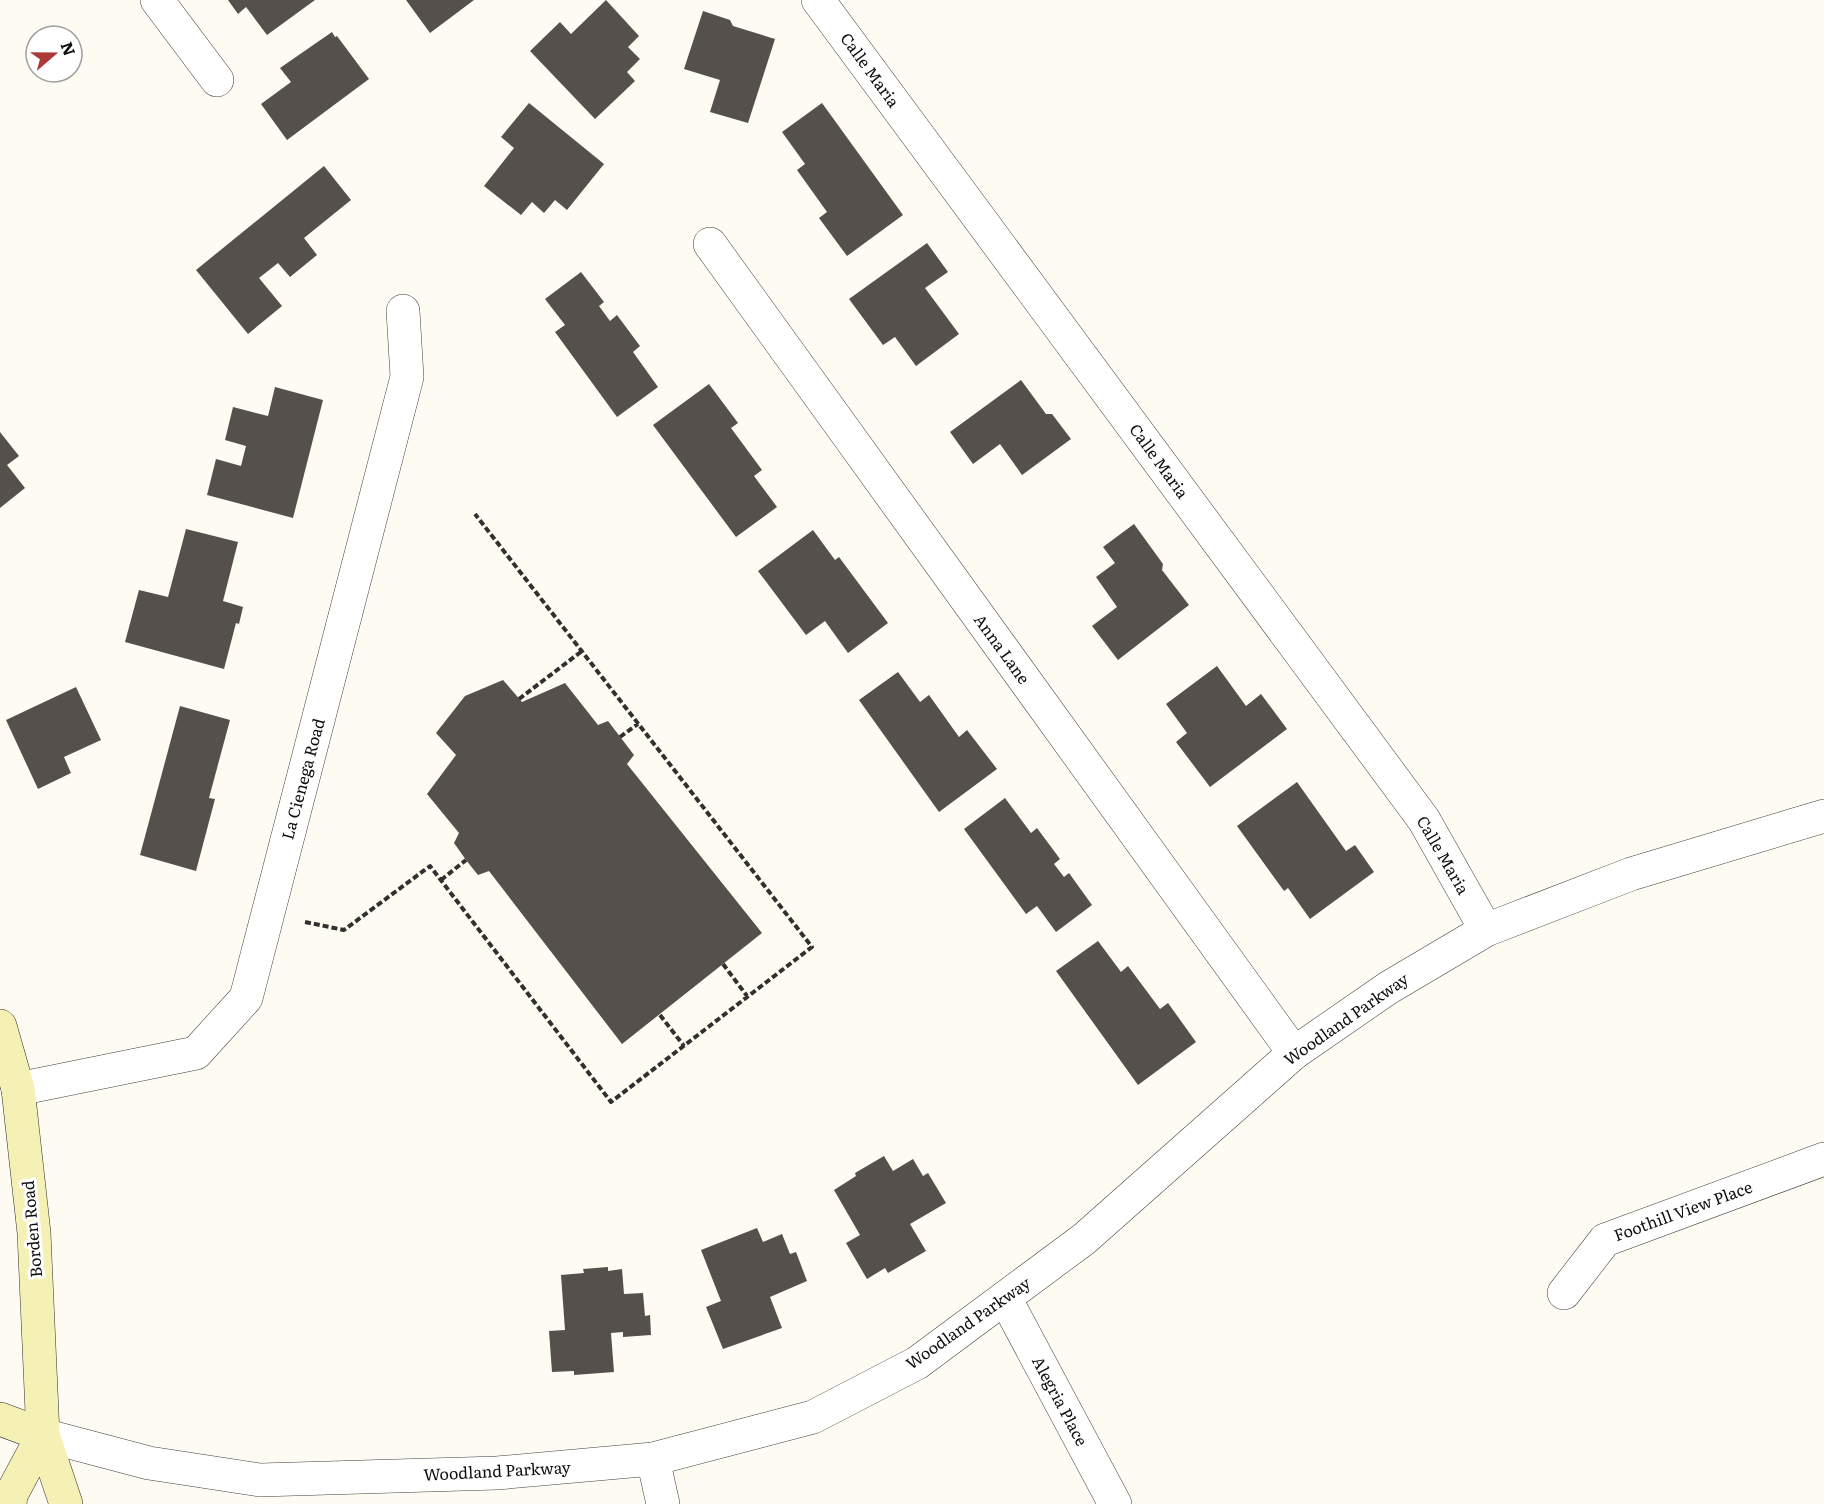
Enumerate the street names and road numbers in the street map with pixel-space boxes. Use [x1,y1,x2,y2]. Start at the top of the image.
street label: Calle Maria [835,27,906,112]
street label: Calle Maria [1124,418,1195,503]
street label: Anna Lane [969,608,1037,689]
street label: La Cienega Road [274,715,330,842]
street label: Calle Maria [1412,811,1476,899]
street label: Woodland Parkway [1278,966,1413,1070]
street label: Foothill View Place [1610,1174,1755,1246]
street label: Borden Road [15,1179,47,1279]
street label: Woodland Parkway [900,1270,1035,1374]
street label: Alegria Place [1027,1351,1095,1450]
street label: Woodland Parkway [423,1454,572,1486]

